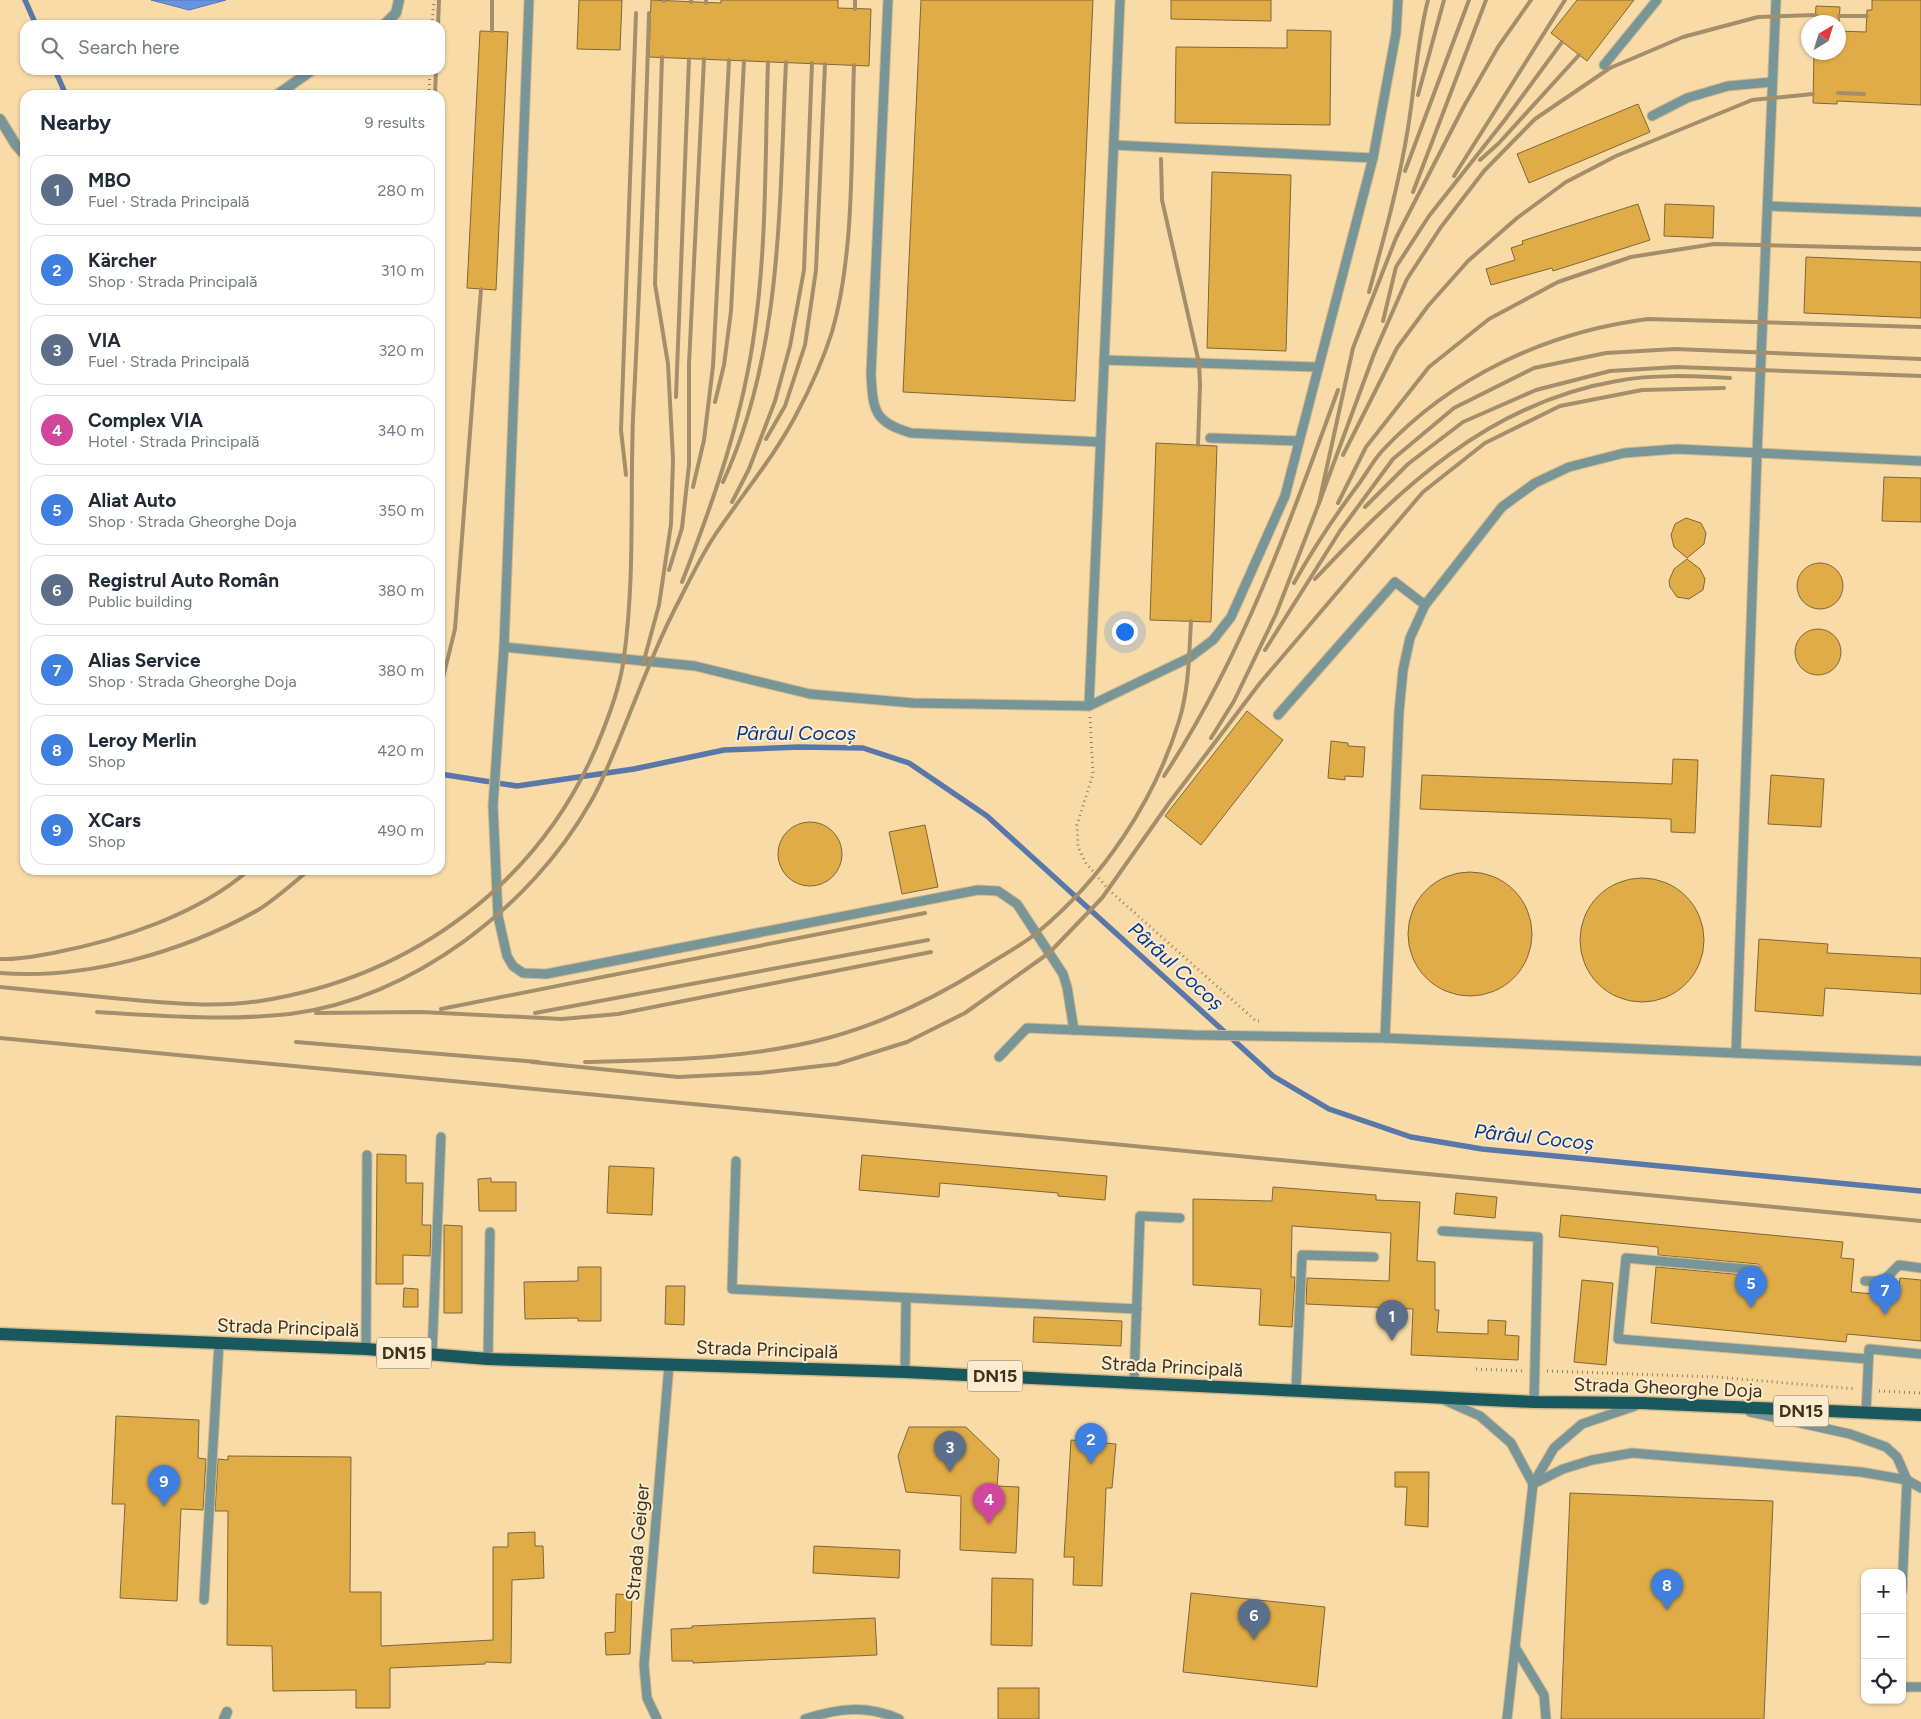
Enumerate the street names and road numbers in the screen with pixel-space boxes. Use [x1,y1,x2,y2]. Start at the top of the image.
street label: Strada Principală [216,1314,359,1341]
street label: Strada Principală [695,1336,838,1363]
road number: DN15 [376,1338,432,1369]
street label: Strada Principală [1100,1351,1244,1382]
road number: DN15 [968,1360,1022,1392]
street label: Strada Gheorghe Doja [1573,1373,1763,1402]
road number: DN15 [1774,1395,1828,1426]
street label: Strada Geiger [621,1482,654,1602]

